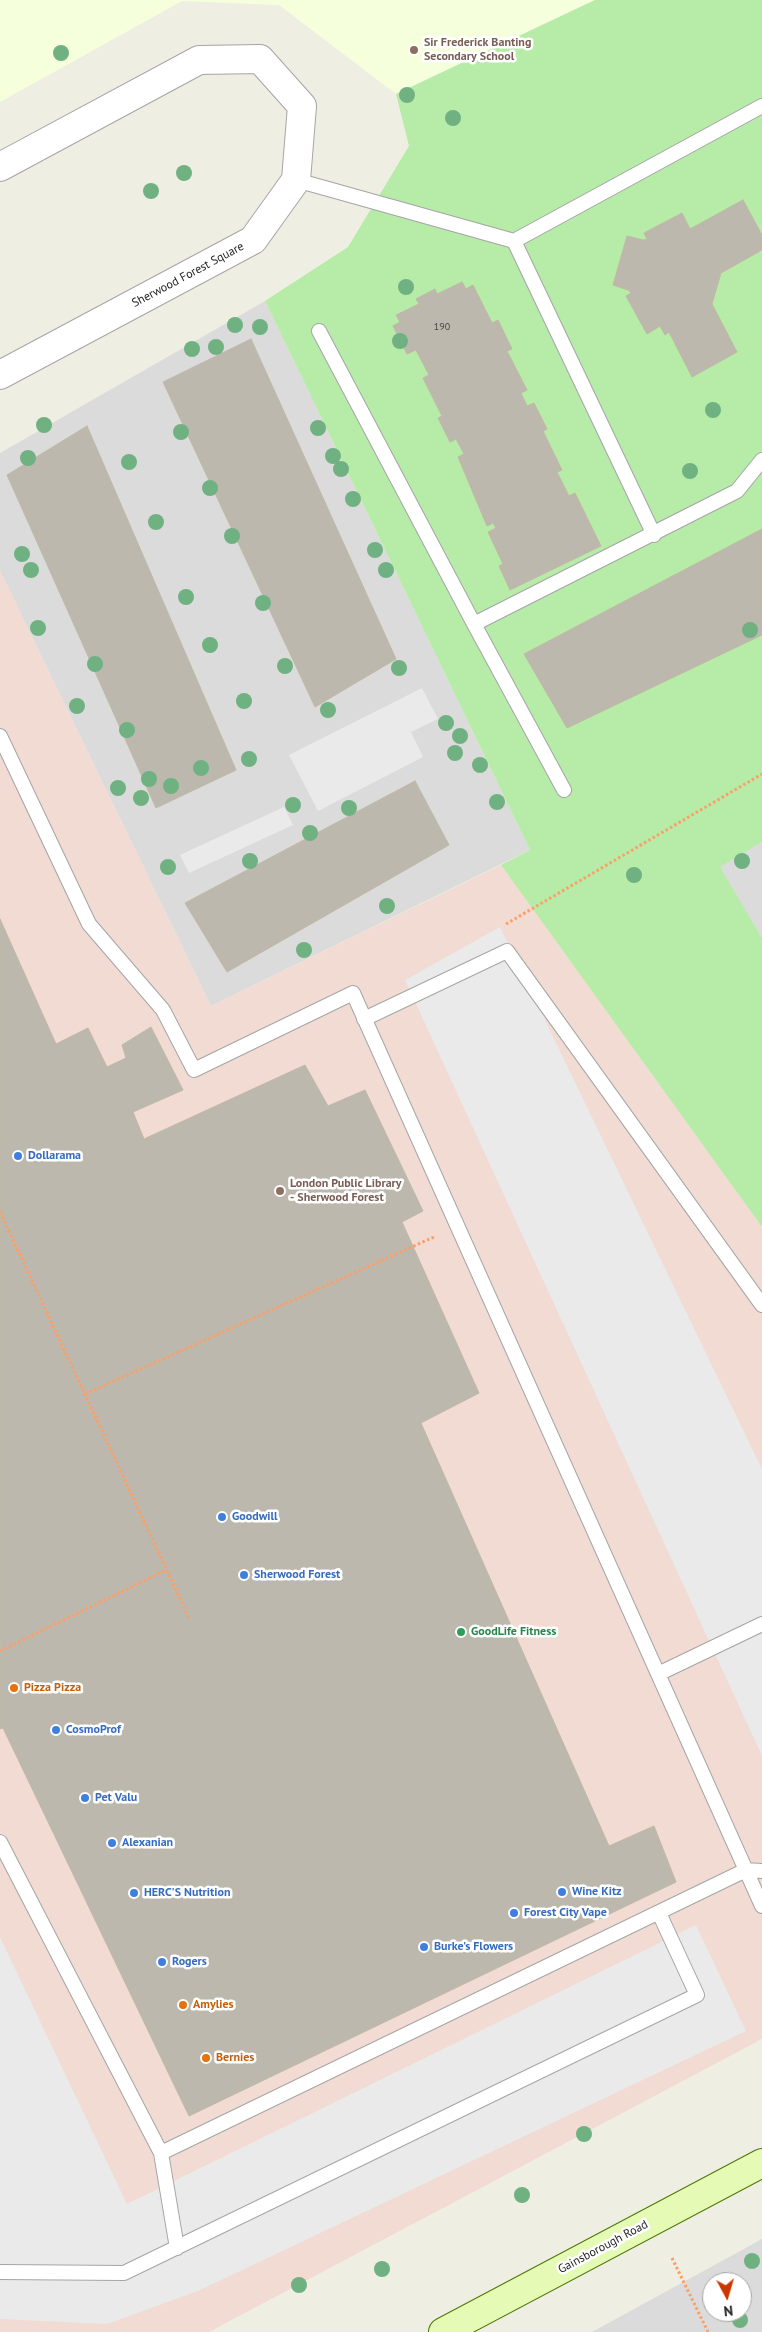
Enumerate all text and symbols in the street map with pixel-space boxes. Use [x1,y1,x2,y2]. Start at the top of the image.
place label: Sir Frederick Banting Secondary School [424,36,531,64]
marker: Sir Frederick Banting Secondary School [408,44,420,56]
street label: Sherwood Forest Square [129,239,247,311]
house number: 190 [434,321,450,333]
place label: Dollarama [28,1149,81,1163]
marker: Dollarama [12,1150,24,1162]
place label: London Public Library - Sherwood Forest [290,1177,402,1205]
marker: London Public Library - Sherwood Forest [274,1185,286,1197]
place label: Goodwill [232,1510,278,1524]
marker: Goodwill [216,1511,228,1523]
place label: Sherwood Forest [254,1568,340,1582]
marker: Sherwood Forest [238,1569,250,1581]
place label: GoodLife Fitness [471,1625,556,1639]
marker: GoodLife Fitness [455,1626,467,1638]
place label: Pizza Pizza [24,1681,81,1695]
marker: Pizza Pizza [8,1682,20,1694]
place label: CosmoProf [66,1723,121,1737]
marker: CosmoProf [50,1724,62,1736]
place label: Pet Valu [95,1791,137,1805]
marker: Pet Valu [79,1792,91,1804]
place label: Alexanian [122,1836,173,1850]
marker: Alexanian [106,1837,118,1849]
place label: Wine Kitz [572,1885,622,1899]
place label: HERC'S Nutrition [144,1886,230,1900]
marker: Wine Kitz [556,1886,568,1898]
marker: HERC'S Nutrition [128,1887,140,1899]
place label: Forest City Vape [524,1906,607,1920]
marker: Forest City Vape [508,1907,520,1919]
place label: Burke's Flowers [434,1940,513,1954]
marker: Burke's Flowers [418,1941,430,1953]
place label: Rogers [172,1955,207,1969]
marker: Rogers [156,1956,168,1968]
place label: Amylies [193,1998,234,2012]
marker: Amylies [177,1999,189,2011]
place label: Bernies [216,2051,254,2065]
marker: Bernies [200,2052,212,2064]
street label: Gainsborough Road [556,2217,650,2277]
north arrow [702,2272,752,2322]
text: N [723,2301,734,2320]

